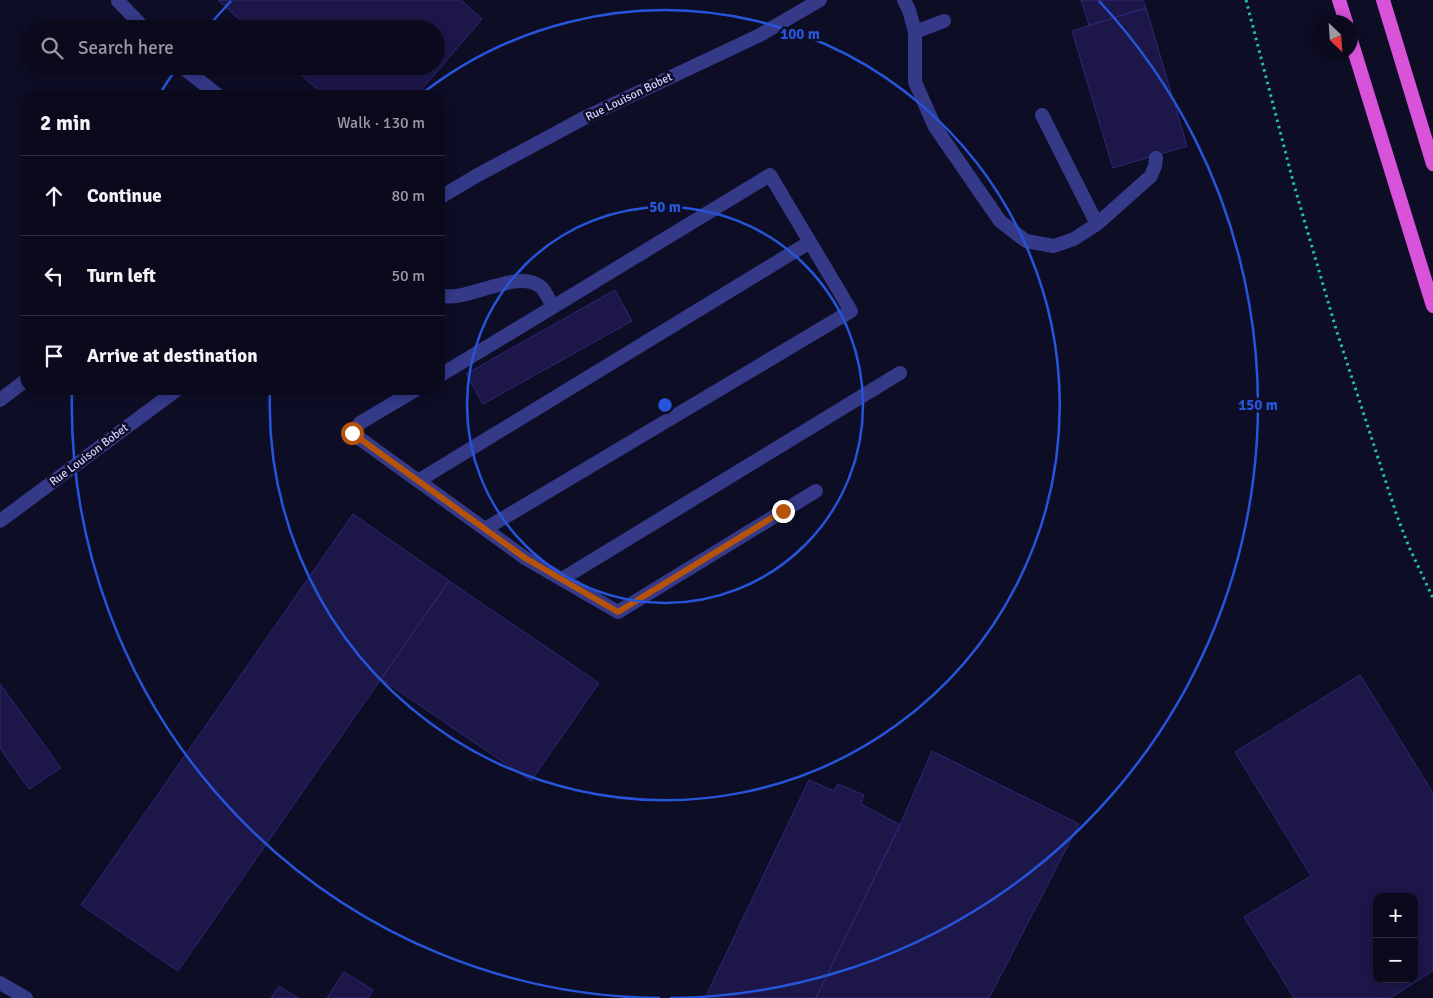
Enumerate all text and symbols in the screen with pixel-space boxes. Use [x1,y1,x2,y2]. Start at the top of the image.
north arrow [1313,15,1358,60]
search box [20,20,445,75]
text: 100 m [780,25,820,43]
icon: search [38,34,66,62]
text: Search here [78,36,174,60]
street label: Rue Louison Bobet [583,69,675,125]
text: 2 min [40,110,91,136]
text: Walk · 130 m [337,113,425,133]
icon: ahead [40,182,68,210]
text: Continue [87,184,162,208]
text: 80 m [391,186,425,206]
text: 50 m [649,198,681,216]
icon: left [40,262,68,290]
text: Turn left [87,264,156,288]
text: 50 m [391,266,425,286]
icon: arrive [40,342,68,370]
text: Arrive at destination [87,344,258,368]
centre of rings [656,396,674,414]
text: 150 m [1238,396,1278,414]
street label: Rue Louison Bobet [47,420,131,490]
route start [341,422,364,445]
route end [772,500,795,523]
map controls [1373,893,1418,983]
button: + [1373,893,1418,938]
button: − [1373,938,1418,983]

